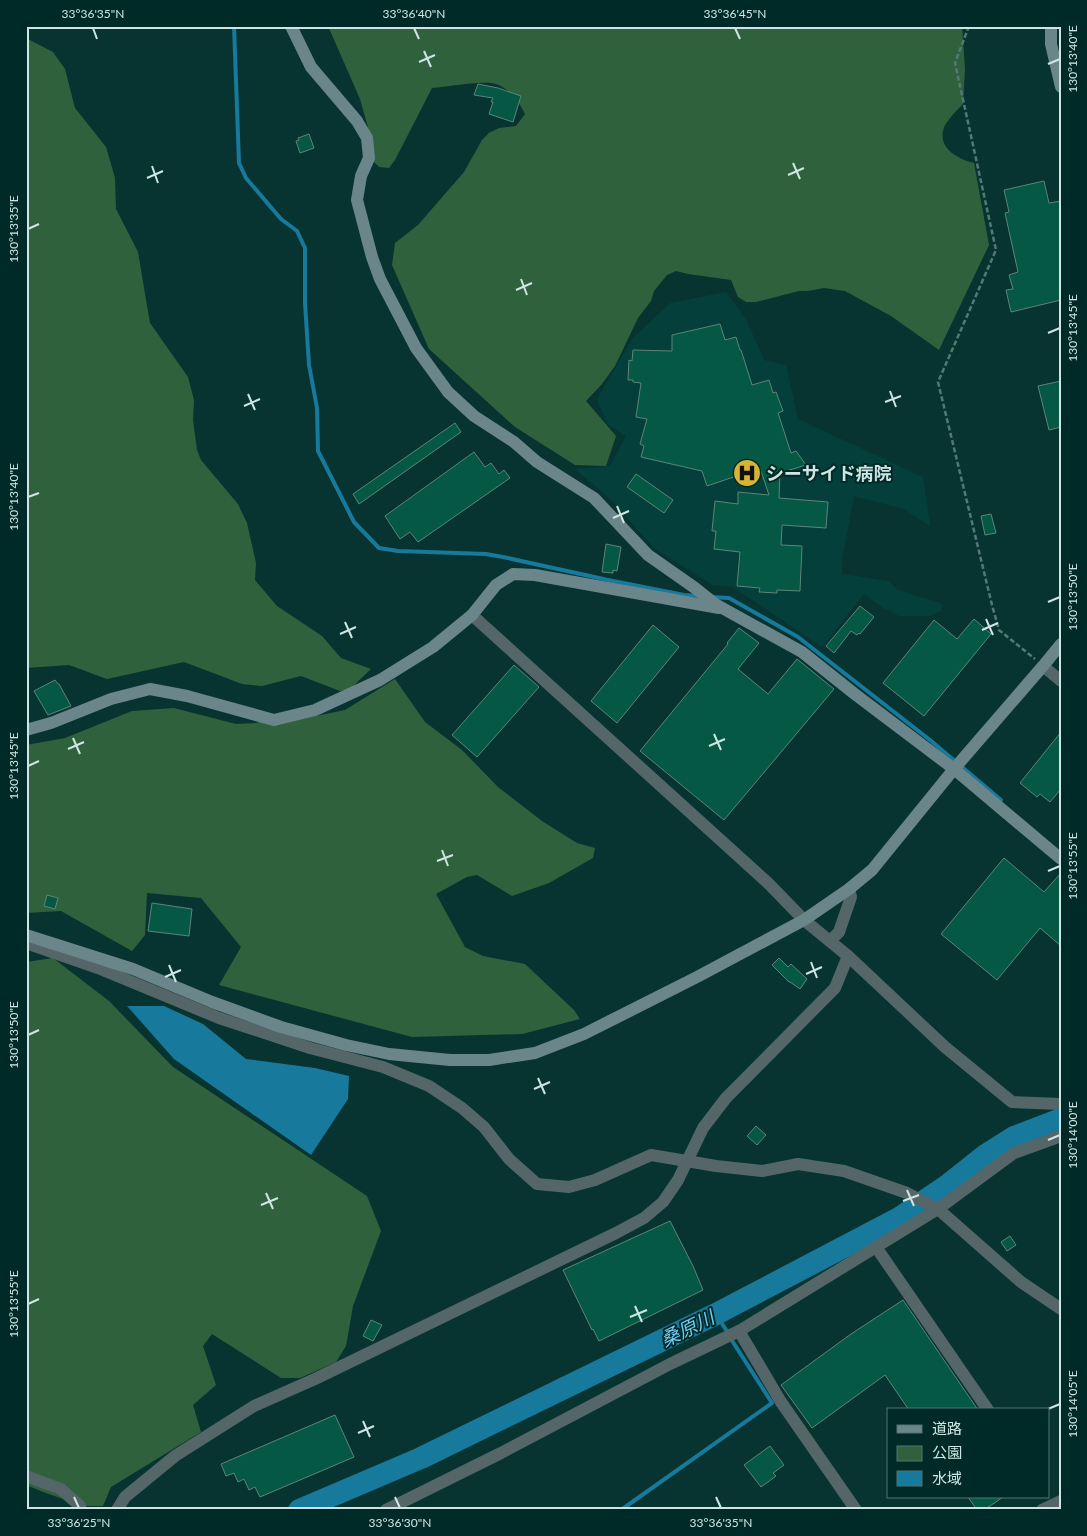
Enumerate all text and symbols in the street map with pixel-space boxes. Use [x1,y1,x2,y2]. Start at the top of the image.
text: 33°36'35"N [62,6,124,21]
text: 33°36'40"N [383,6,445,21]
text: 33°36'45"N [704,6,766,21]
text: 130°13'40"E [1065,25,1080,93]
text: 130°13'35"E [6,195,21,263]
text: 130°13'45"E [1065,294,1080,362]
hospital icon: シーサイド病院 [732,458,762,488]
place label: シーサイド病院 [766,462,892,484]
text: 130°13'40"E [6,463,21,531]
text: 130°13'50"E [1065,563,1080,631]
text: 130°13'45"E [6,732,21,800]
text: 130°13'55"E [1065,832,1080,900]
text: 130°13'50"E [6,1001,21,1069]
text: 130°14'00"E [1065,1101,1080,1169]
text: 130°13'55"E [6,1270,21,1338]
water label: 桑原川 [656,1304,719,1351]
text: 130°14'05"E [1065,1370,1080,1438]
legend [887,1408,1050,1498]
text: 道路 [932,1419,962,1437]
text: 公園 [932,1443,962,1461]
text: 水域 [932,1469,962,1487]
text: 33°36'25"N [48,1515,110,1530]
text: 33°36'30"N [369,1515,431,1530]
text: 33°36'35"N [690,1515,752,1530]

